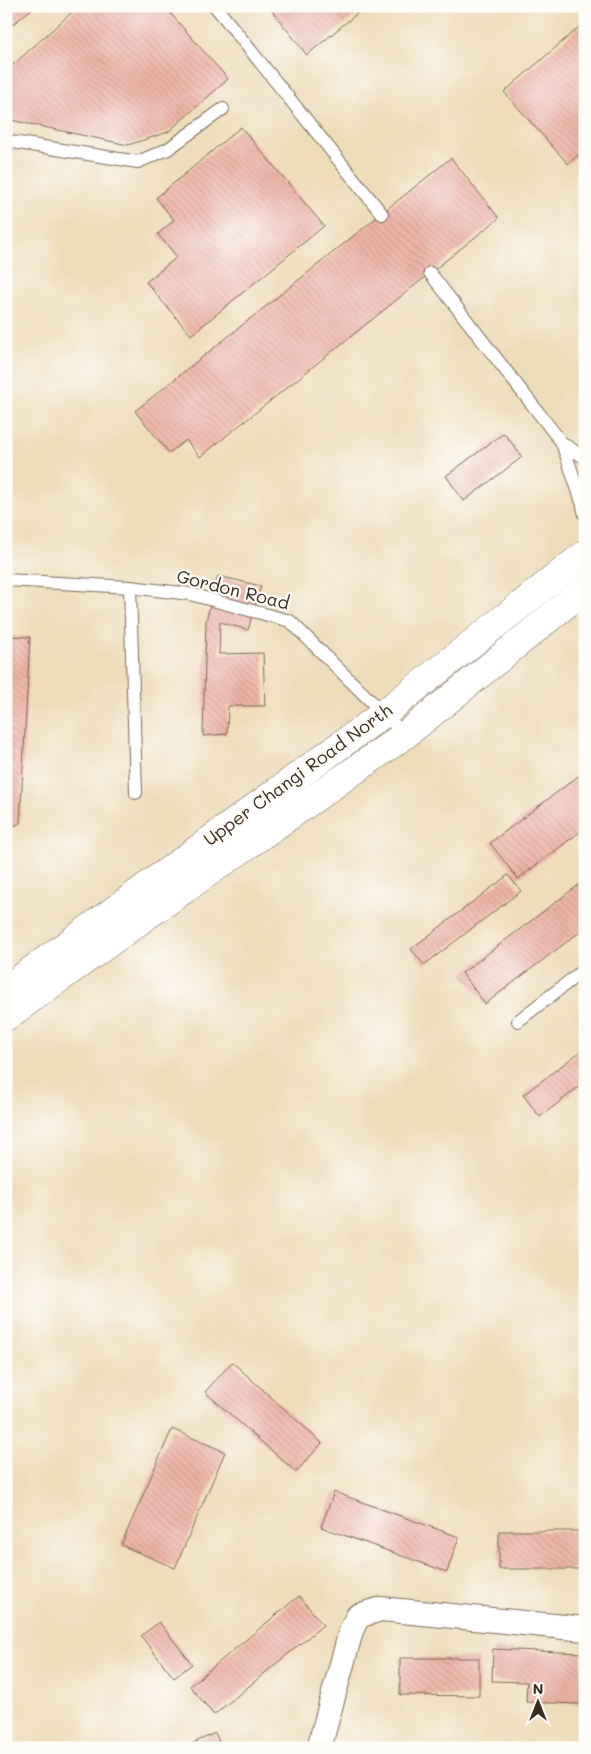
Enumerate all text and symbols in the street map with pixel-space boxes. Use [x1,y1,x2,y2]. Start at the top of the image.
street label: Gordon Road [174,563,292,615]
street label: Upper Changi Road North [198,698,397,851]
north arrow [514,1676,564,1726]
text: N [533,1679,543,1698]

